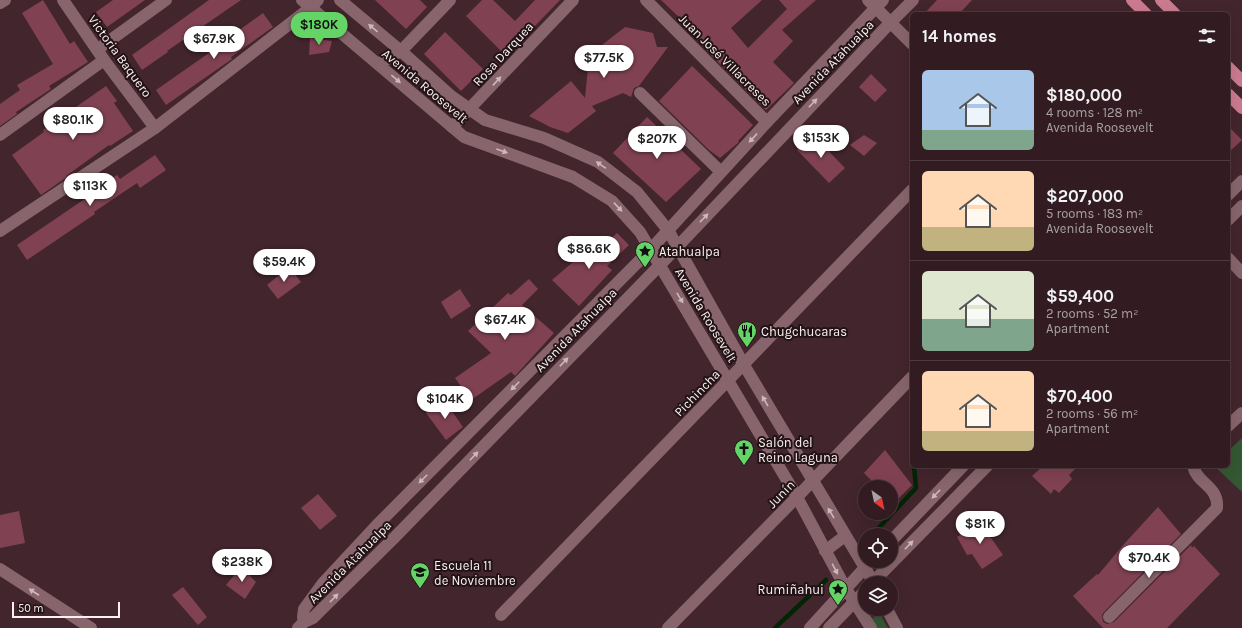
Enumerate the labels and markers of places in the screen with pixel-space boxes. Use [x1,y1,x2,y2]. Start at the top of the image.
pin: $180K [291,12,347,46]
pin: $67.9K [181,26,247,60]
pin: $77.5K [571,45,637,79]
pin: $80.1K [40,107,106,141]
pin: $153K [793,125,849,159]
pin: $207K [629,126,685,160]
pin: $113K [62,173,118,207]
pin: $86.6K [556,236,622,270]
place icon: Atahualpa [634,240,656,268]
place label: Atahualpa [659,244,720,259]
pin: $59.4K [251,249,317,283]
pin: $67.4K [472,307,538,341]
restaurant icon: Chugchucaras [736,320,758,348]
place label: Chugchucaras [761,324,847,339]
pin: $104K [417,386,473,420]
place label: Salón del Reino Laguna [758,435,838,465]
church icon: Salón del Reino Laguna [733,438,755,466]
pin: $81K [956,511,1004,545]
pin: $70.4K [1116,545,1182,579]
pin: $238K [214,549,270,583]
place label: Escuela 11 de Noviembre [434,558,516,588]
school or university icon: Escuela 11 de Noviembre [409,561,431,589]
place icon: Rumiñahui [827,578,849,606]
place label: Rumiñahui [758,582,824,597]

